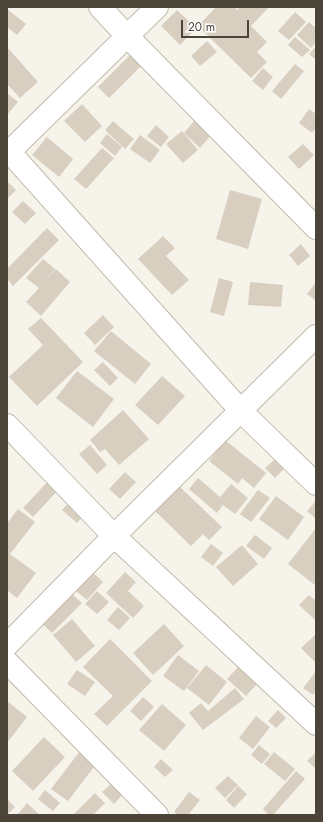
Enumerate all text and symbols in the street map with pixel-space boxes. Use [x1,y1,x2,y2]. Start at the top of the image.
scale bar [183,12,251,38]
text: 20 m [188,18,215,36]

